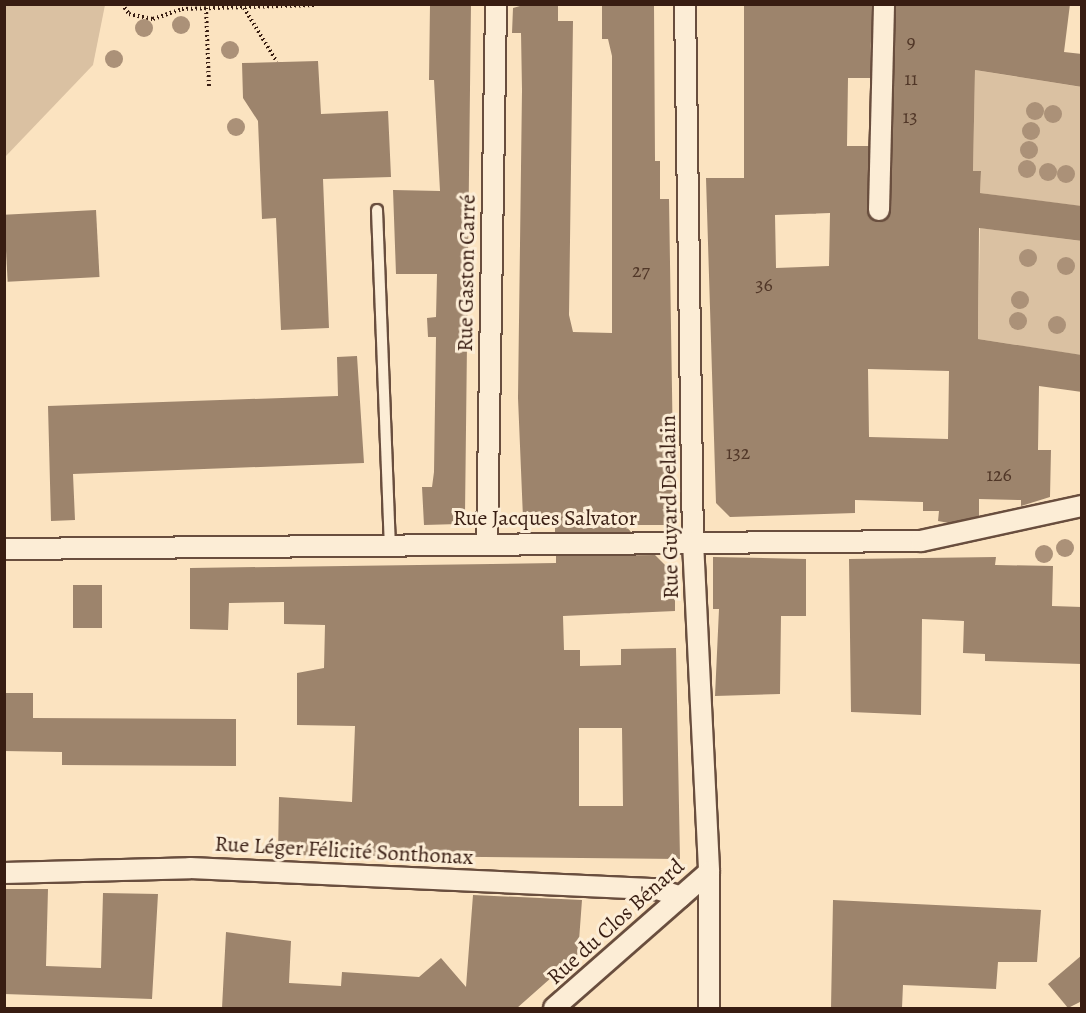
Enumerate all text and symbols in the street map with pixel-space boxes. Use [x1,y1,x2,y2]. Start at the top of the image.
house number: 9 [906,29,916,53]
house number: 11 [904,66,918,90]
house number: 13 [902,104,918,128]
street label: Rue Gaston Carré [452,194,482,352]
house number: 27 [632,258,650,282]
house number: 36 [755,272,773,296]
street label: Rue Guyard Delalain [655,415,685,599]
house number: 132 [726,440,750,464]
house number: 126 [986,462,1012,486]
street label: Rue Jacques Salvator [453,506,637,532]
street label: Rue Léger Félicité Sonthonax [214,831,474,871]
street label: Rue du Clos Bénard [542,854,690,990]

